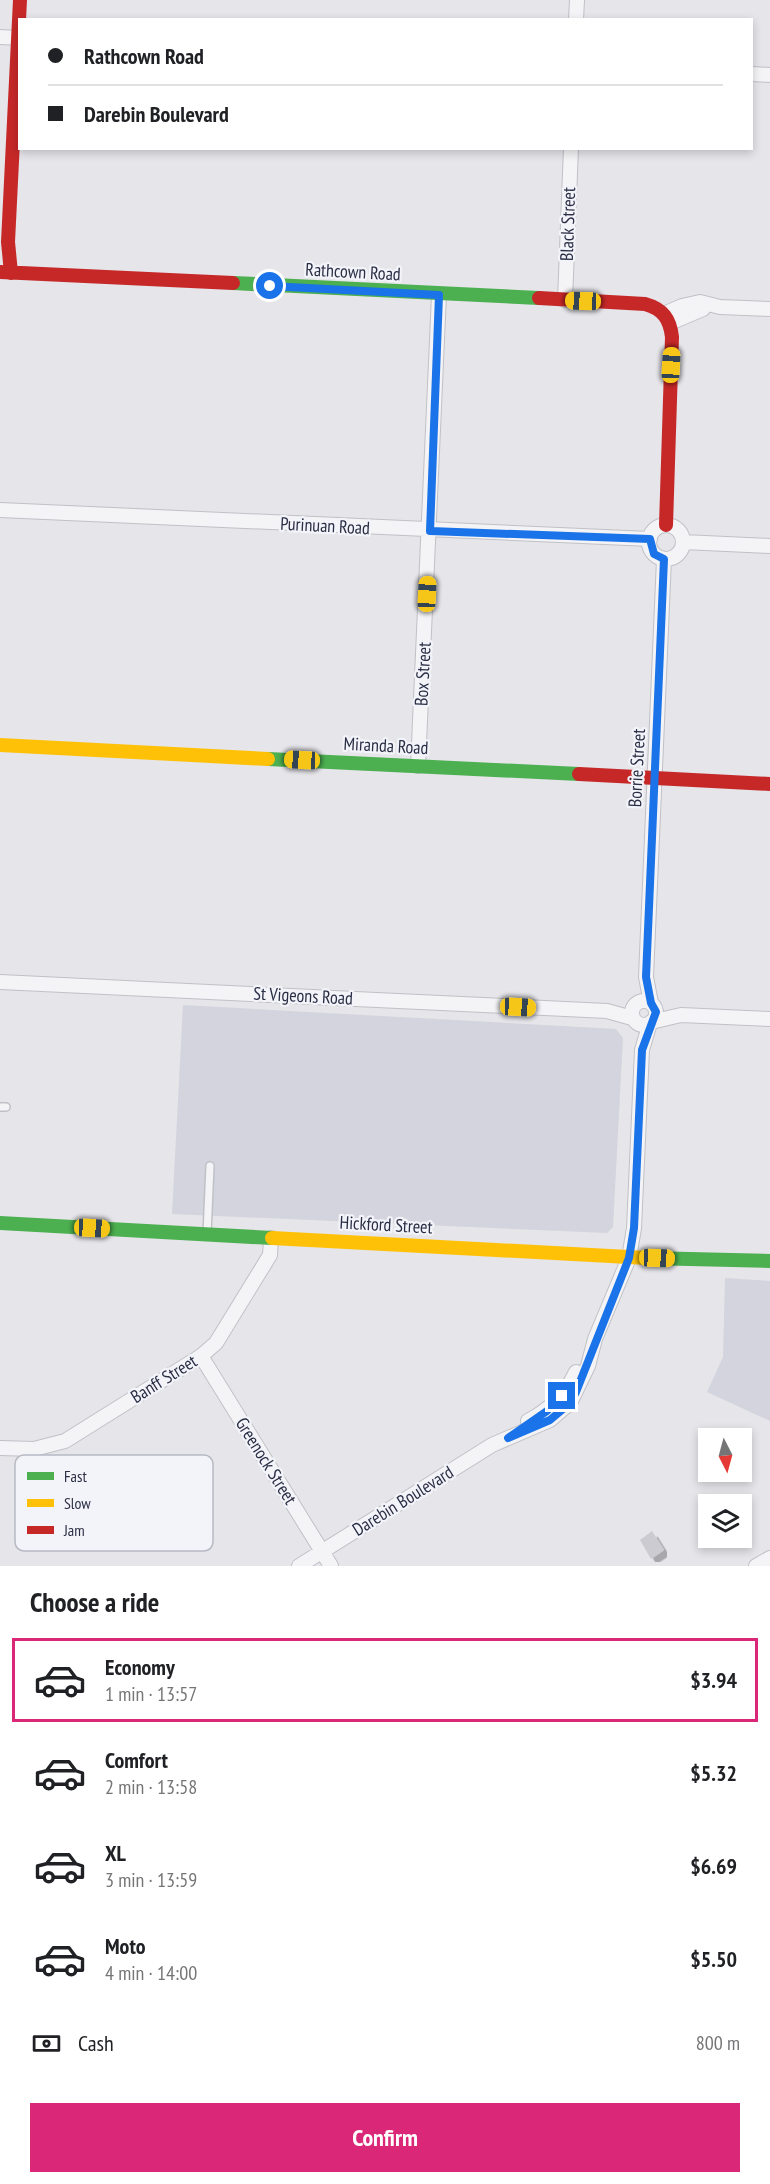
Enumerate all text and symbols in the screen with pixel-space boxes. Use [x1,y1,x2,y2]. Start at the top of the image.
text: Rathcown Road [84,42,204,70]
text: Darebin Boulevard [84,100,229,128]
street label: Black Street [555,187,580,261]
street label: Rathcown Road [305,258,401,285]
route start [256,272,283,299]
car [565,291,601,311]
car [661,347,681,383]
street label: Purinuan Road [280,512,370,539]
car [417,576,437,612]
street label: Box Street [409,641,436,707]
street label: Borrie Street [623,728,650,808]
street label: Miranda Road [343,732,429,759]
car [284,750,320,770]
street label: St Vigeons Road [253,981,353,1010]
car [500,997,536,1017]
street label: Hickford Street [339,1211,433,1238]
car [74,1218,110,1238]
car [639,1248,675,1268]
street label: Banff Street [126,1349,201,1408]
route end [548,1382,575,1409]
street label: Greenock Street [231,1413,302,1509]
north arrow [698,1428,752,1482]
map controls [698,1428,752,1548]
legend [15,1455,213,1551]
street label: Darebin Boulevard [348,1460,457,1541]
text: Fast [64,1466,87,1486]
text: Slow [64,1493,91,1513]
button: layers [698,1494,752,1548]
text: Jam [63,1520,85,1540]
text: Choose a ride [30,1585,159,1619]
icon: car [33,1653,87,1707]
text: Economy [105,1653,175,1681]
text: $3.94 [690,1666,737,1694]
text: 1 min · 13:57 [105,1681,197,1707]
icon: car [33,1746,87,1800]
text: Comfort [105,1746,168,1774]
text: $5.32 [690,1759,737,1787]
text: 2 min · 13:58 [105,1774,197,1800]
icon: car [33,1839,87,1893]
text: XL [105,1839,126,1867]
text: $6.69 [690,1852,737,1880]
text: 3 min · 13:59 [105,1867,197,1893]
icon: car [33,1932,87,1986]
text: Moto [105,1932,146,1960]
text: $5.50 [690,1945,737,1973]
text: 4 min · 14:00 [105,1960,197,1986]
icon: cash [30,2027,63,2060]
text: Cash [78,2029,114,2057]
text: 800 m [696,2030,740,2056]
button: Confirm [30,2103,740,2172]

